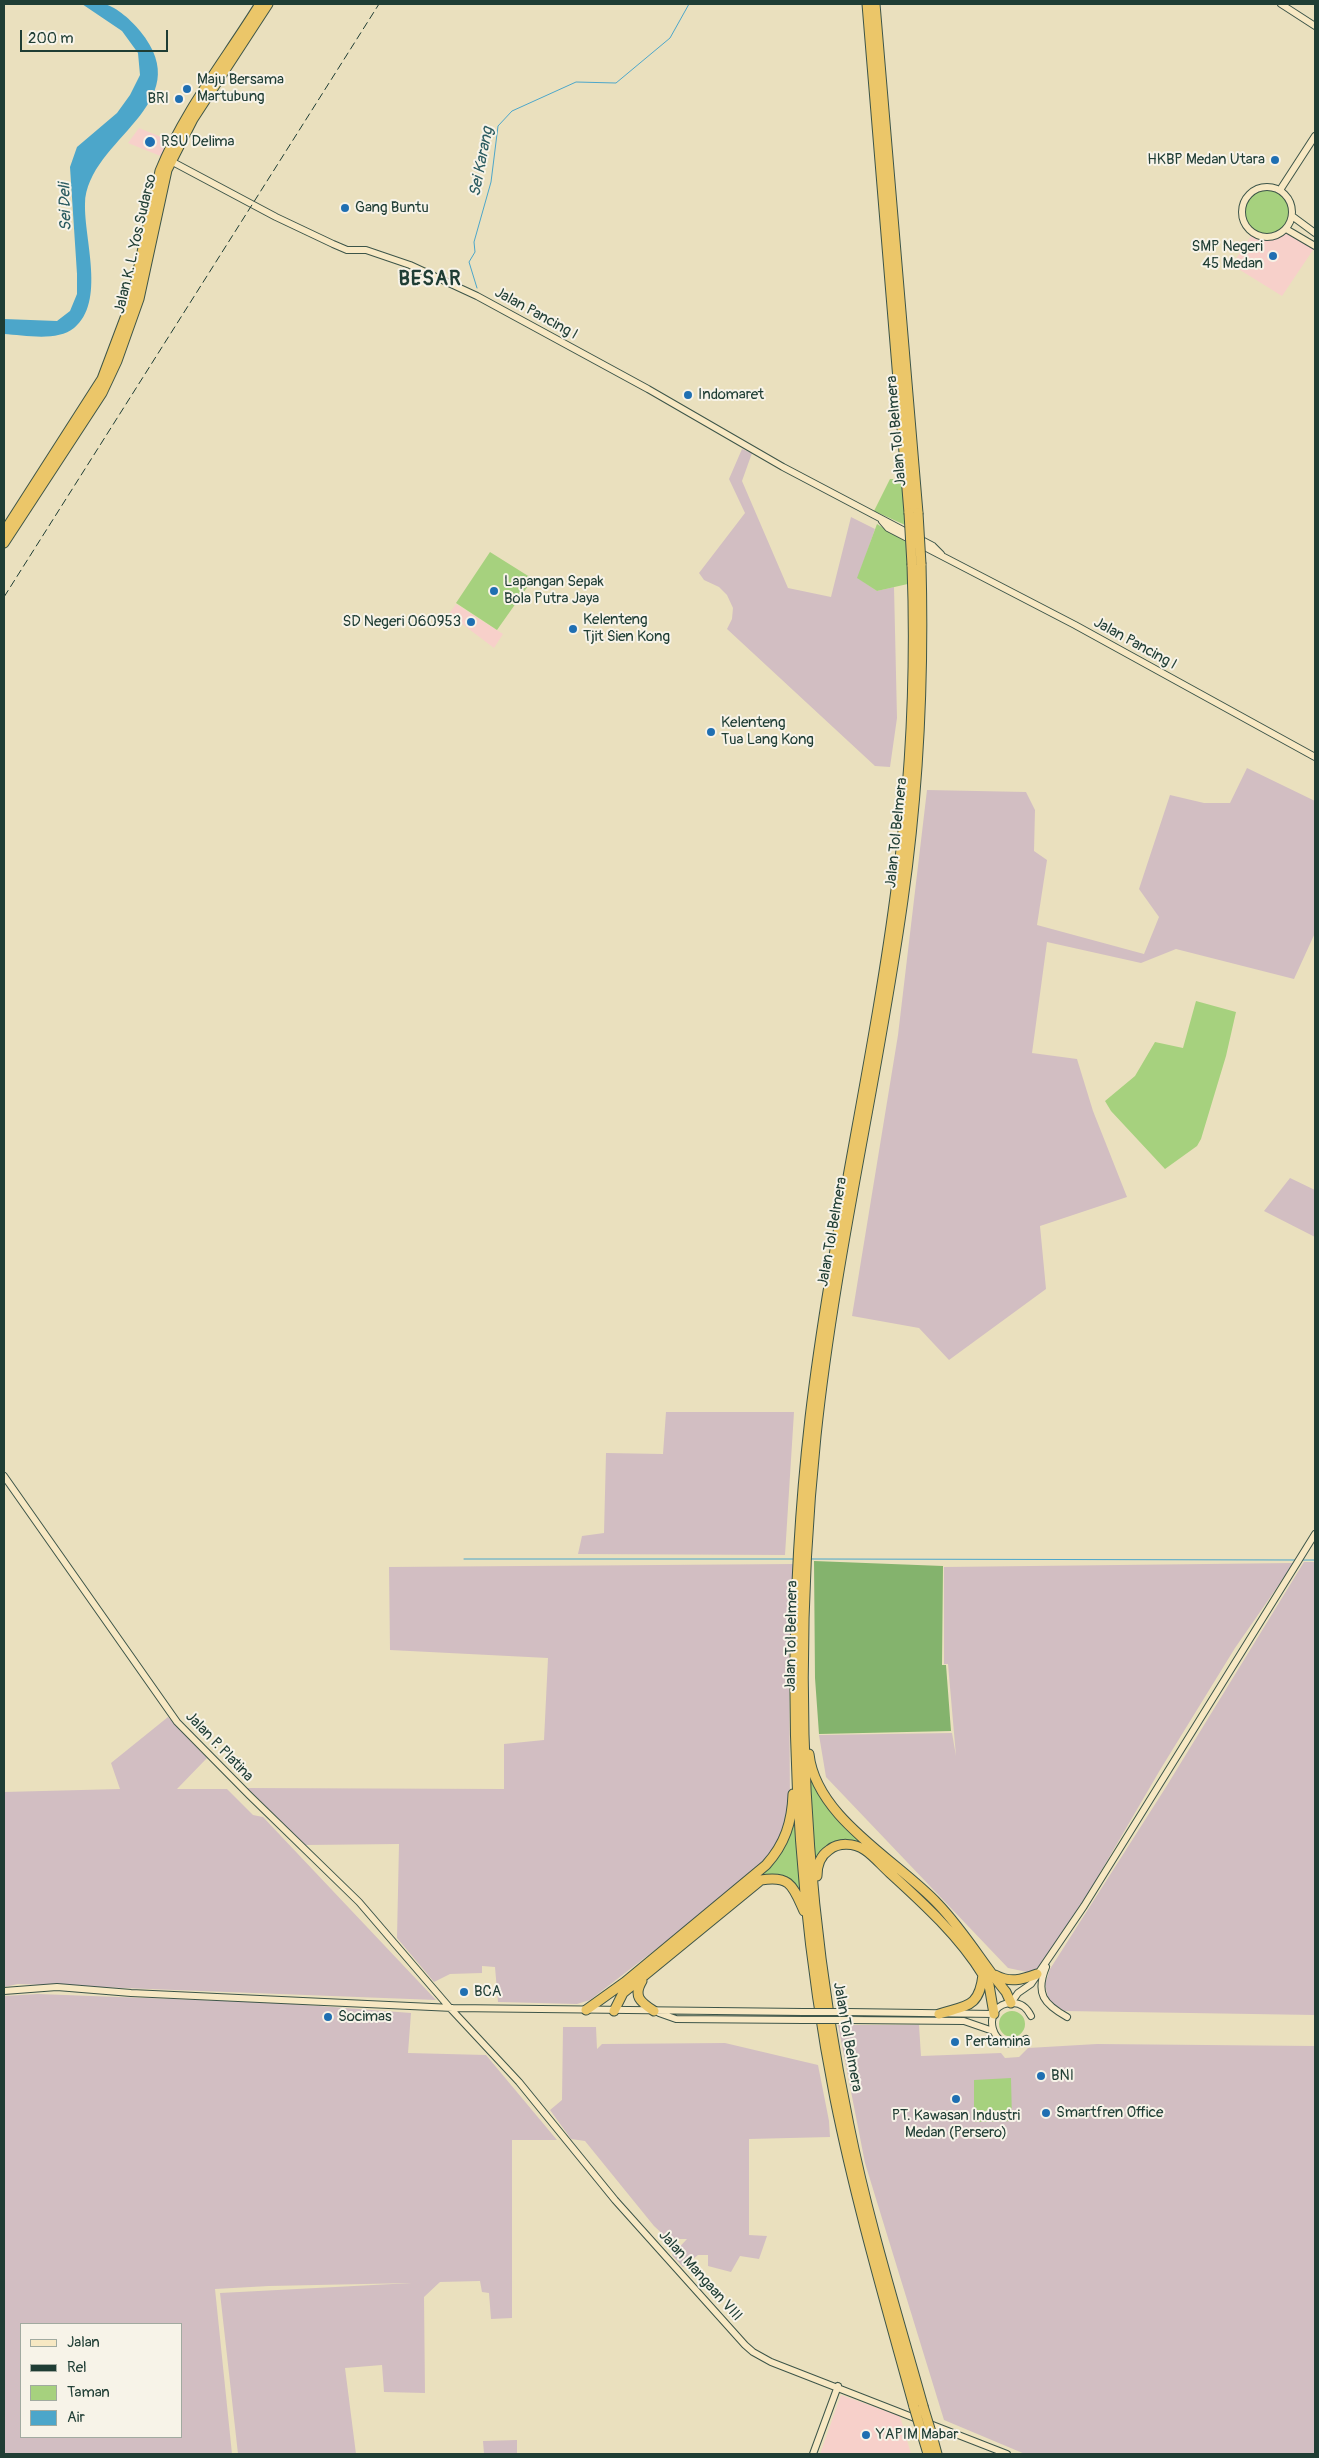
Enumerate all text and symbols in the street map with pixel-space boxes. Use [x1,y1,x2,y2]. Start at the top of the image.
scale bar [22,20,170,52]
text: 200 m [28,29,73,48]
place label: Maju Bersama Martubung [197,71,284,106]
marker: Maju Bersama Martubung [181,83,193,95]
place label: BRI [148,90,169,108]
marker: BRI [173,93,185,105]
water label: Sei Karang [466,126,498,198]
place label: RSU Delima [161,133,235,151]
marker: RSU Delima [143,135,157,149]
place label: HKBP Medan Utara [1147,151,1265,169]
marker: HKBP Medan Utara [1269,154,1281,166]
street label: Jalan K. L. Yos Sudarso [111,172,161,316]
water label: Sei Deli [56,183,76,231]
place label: Gang Buntu [355,199,429,217]
marker: Gang Buntu [339,202,351,214]
place label: SMP Negeri 45 Medan [1191,238,1263,273]
marker: SMP Negeri 45 Medan [1267,250,1279,262]
district label: BESAR [398,268,462,292]
street label: Jalan Pancing I [491,284,581,344]
street label: Jalan Tol Belmera [883,375,911,487]
place label: Indomaret [698,386,764,404]
marker: Indomaret [682,389,694,401]
place label: Lapangan Sepak Bola Putra Jaya [504,573,604,608]
marker: Lapangan Sepak Bola Putra Jaya [488,585,500,597]
place label: Kelenteng Tjit Sien Kong [583,611,670,646]
place label: SD Negeri 060953 [342,613,461,631]
street label: Jalan Pancing I [1090,614,1180,674]
marker: SD Negeri 060953 [465,616,477,628]
marker: Kelenteng Tjit Sien Kong [567,623,579,635]
place label: Kelenteng Tua Lang Kong [721,714,814,749]
marker: Kelenteng Tua Lang Kong [705,726,717,738]
street label: Jalan Tol Belmera [882,777,912,889]
street label: Jalan Tol Belmera [814,1176,852,1288]
street label: Jalan Tol Belmera [782,1580,802,1692]
street label: Jalan P. Platina [181,1708,257,1786]
street label: Jalan Tol Belmera [828,1981,866,2093]
place label: BCA [474,1983,501,2001]
marker: BCA [458,1986,470,1998]
place label: Socimas [338,2008,392,2026]
marker: Socimas [322,2011,334,2023]
place label: Pertamina [965,2033,1030,2051]
marker: Pertamina [949,2036,961,2048]
place label: BNI [1051,2067,1074,2085]
marker: BNI [1035,2070,1047,2082]
marker: PT. Kawasan Industri Medan (Persero) [950,2093,962,2105]
place label: Smartfren Office [1056,2104,1163,2122]
place label: PT. Kawasan Industri Medan (Persero) [892,2107,1020,2142]
marker: Smartfren Office [1040,2107,1052,2119]
street label: Jalan Mangaan VIII [654,2227,746,2325]
legend [20,2323,182,2438]
text: Jalan [67,2333,100,2352]
text: Rel [67,2358,87,2377]
text: Taman [67,2383,110,2402]
text: Air [67,2408,85,2427]
place label: YAPIM Mabar [876,2426,958,2444]
marker: YAPIM Mabar [860,2429,872,2441]

